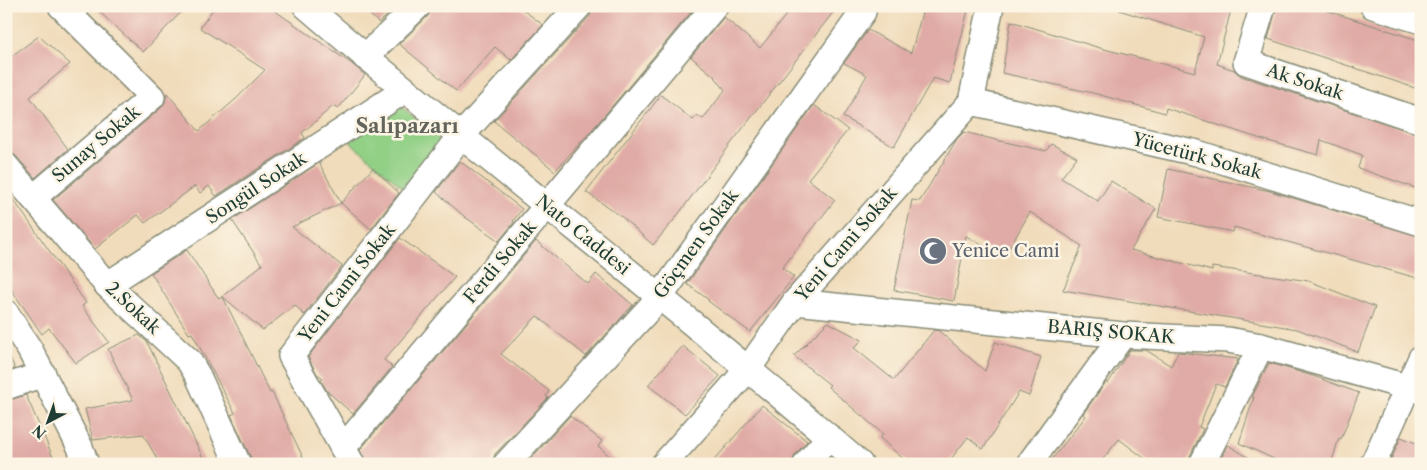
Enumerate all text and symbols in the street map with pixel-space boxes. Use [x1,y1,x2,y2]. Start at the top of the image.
street label: Ak Sokak [1263,59,1348,105]
street label: Sunay Sokak [47,100,146,187]
district label: Salıpazarı [355,114,459,138]
street label: Yücetürk Sokak [1129,128,1266,184]
street label: Songül Sokak [202,147,312,229]
street label: Yeni Cami Sokak [790,181,903,306]
street label: Göçmen Sokak [649,184,744,303]
street label: Nato Caddesi [531,190,635,280]
street label: Ferdi Sokak [459,215,542,308]
street label: Yeni Cami Sokak [293,218,401,347]
mosque icon: Yenice Cami [918,236,948,266]
place label: Yenice Cami [951,240,1060,262]
street label: 2.Sokak [101,277,166,340]
street label: BARIŞ SOKAK [1046,315,1177,349]
north arrow [22,398,72,448]
text: N [29,421,50,443]

